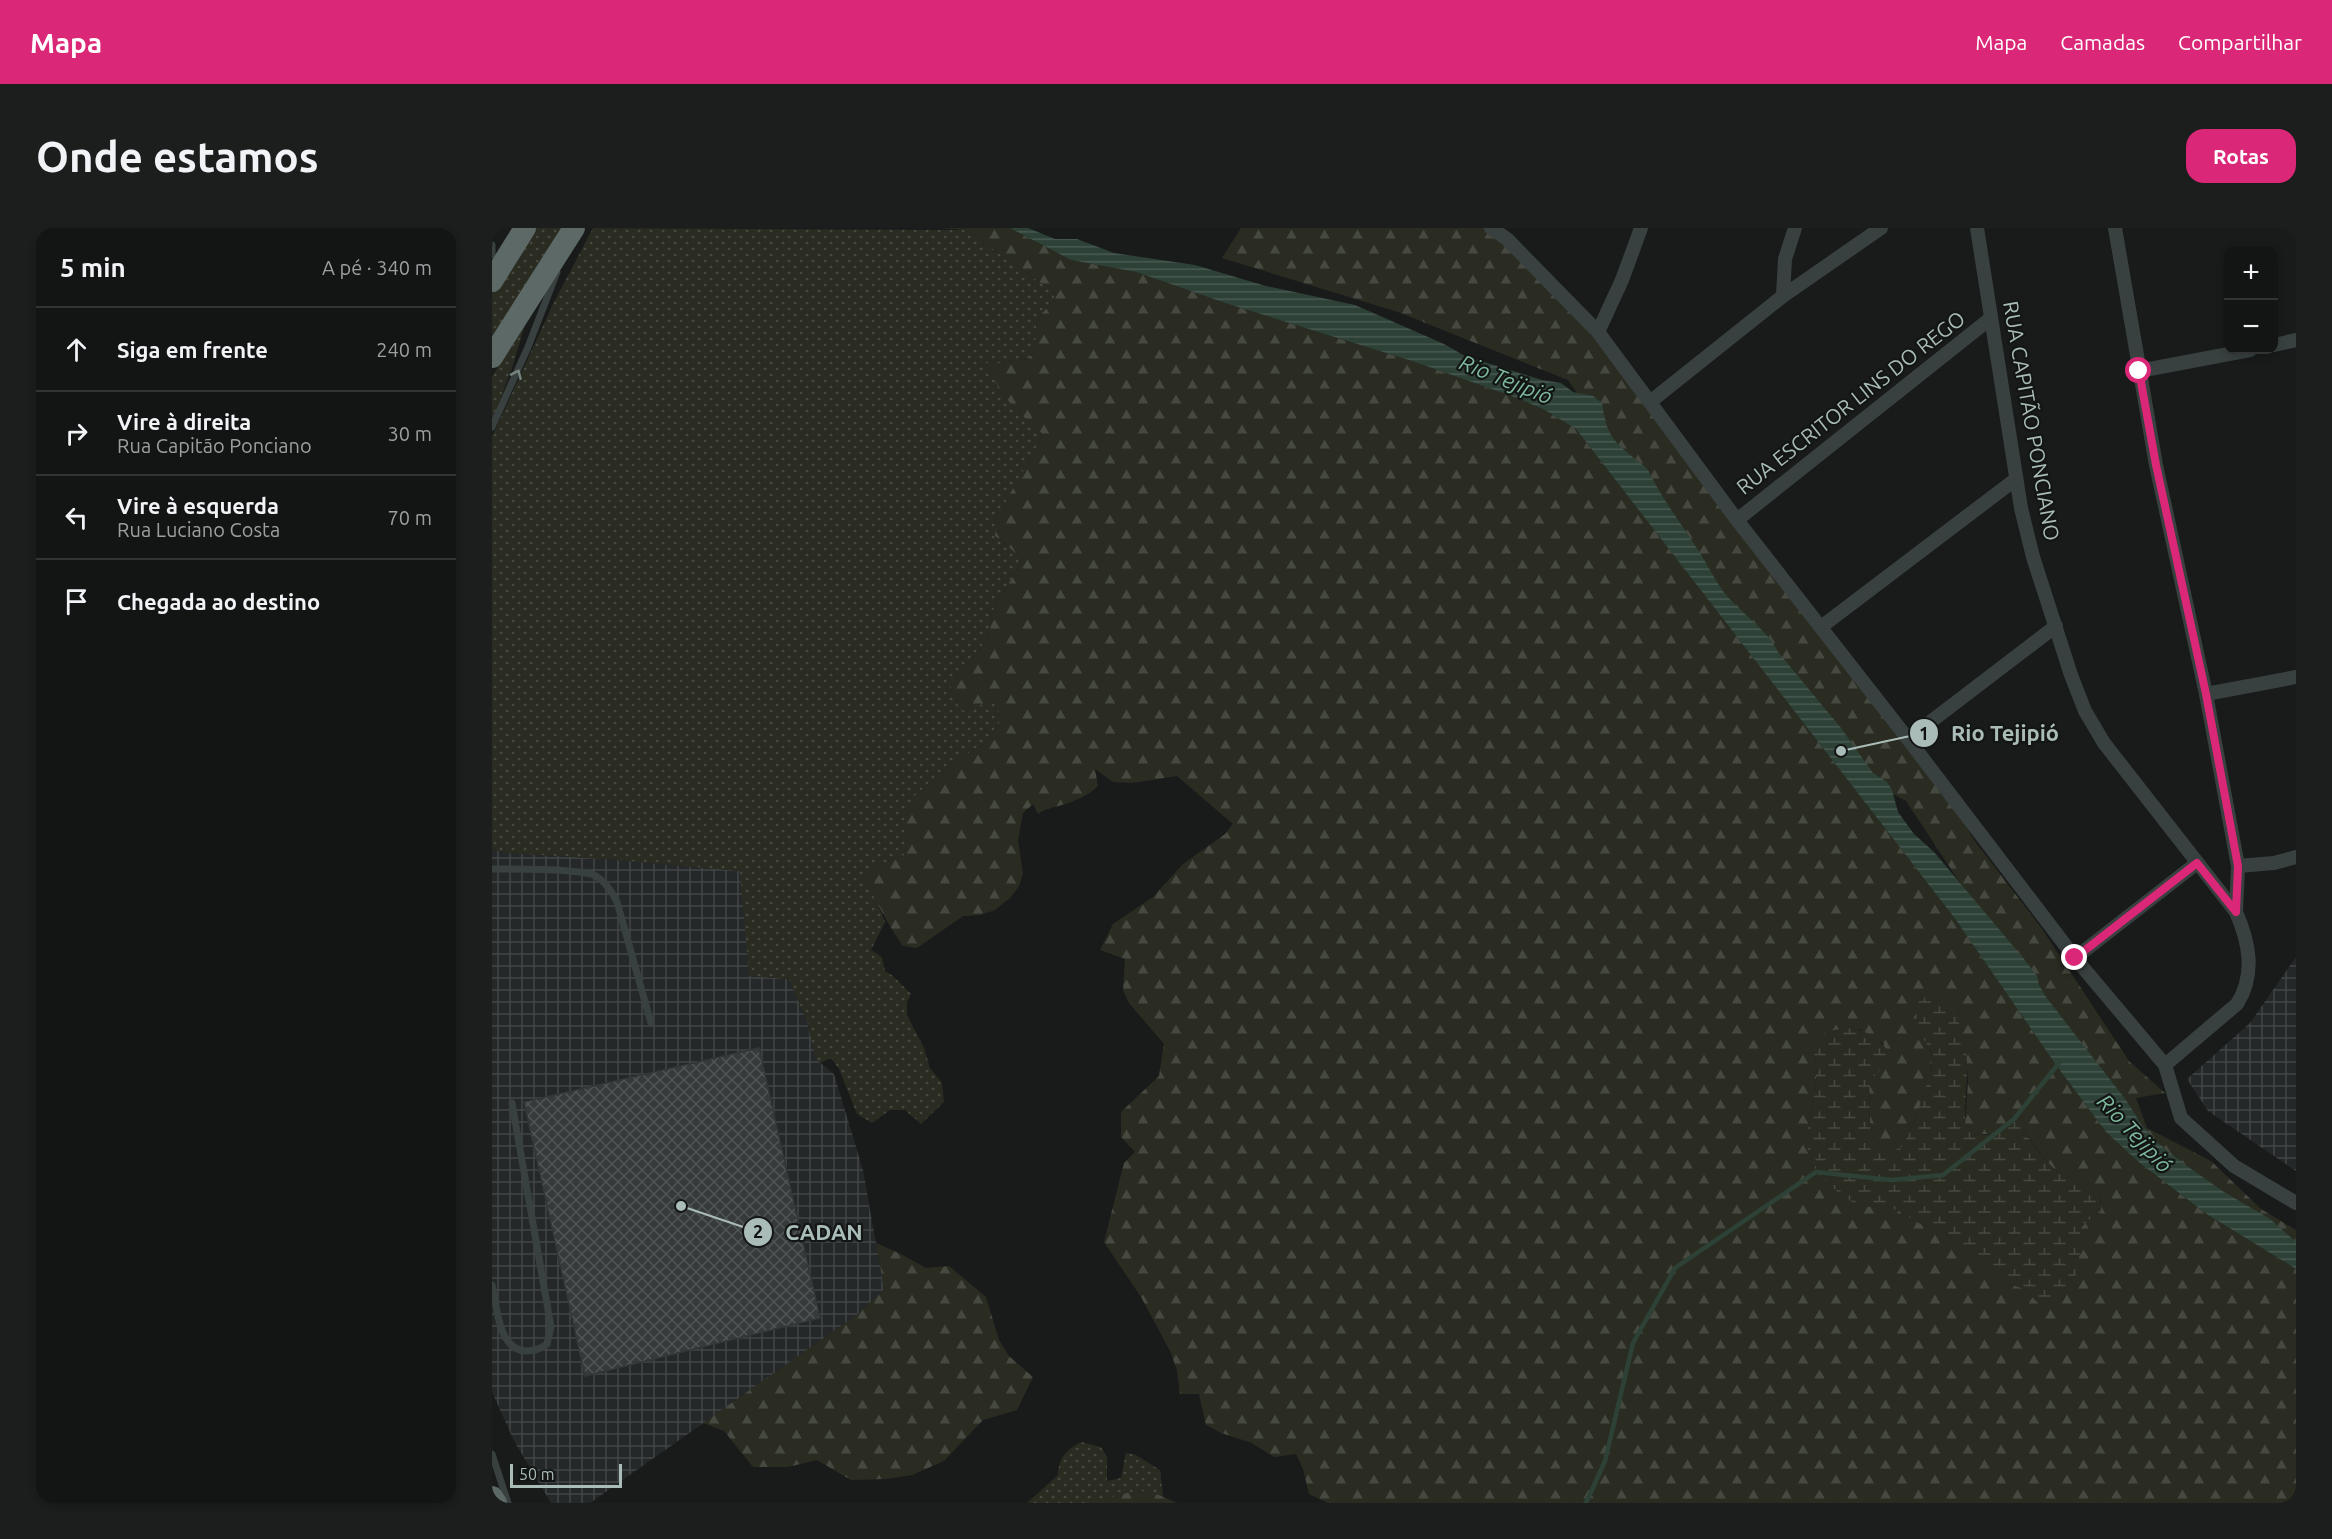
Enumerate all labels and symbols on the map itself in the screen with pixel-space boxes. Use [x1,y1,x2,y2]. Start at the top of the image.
street label: RUA CAPITÃO PONCIANO [1999,299,2065,543]
street label: RUA ESCRITOR LINS DO REGO [1731,306,1969,499]
water label: Rio Tejipió [1456,349,1556,408]
route start [2125,357,2151,383]
one-way arrow [509,369,521,380]
callout: Rio Tejipió [1909,713,2071,753]
text: Rio Tejipió [1951,720,2059,745]
text: 1 [1919,723,1929,743]
route end [2061,944,2087,970]
water label: Rio Tejipió [2093,1088,2178,1177]
callout: CADAN [743,1212,875,1252]
text: CADAN [785,1219,863,1244]
text: 2 [753,1221,763,1241]
scale bar [510,1461,622,1488]

